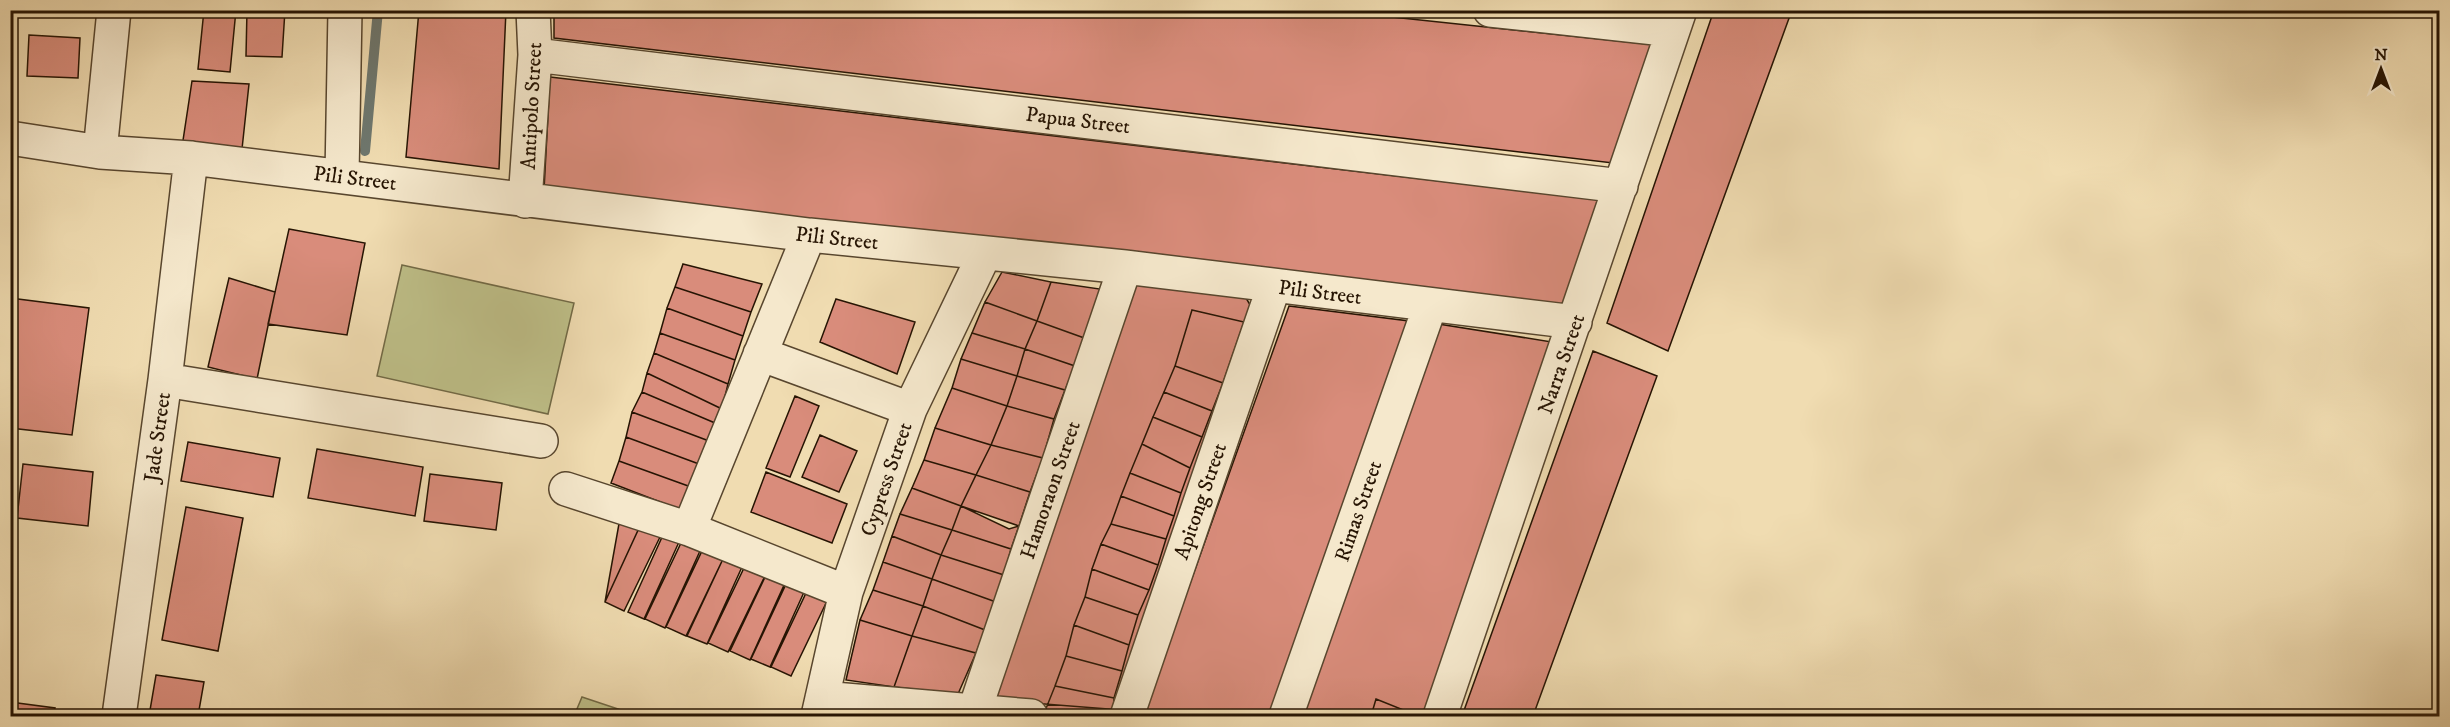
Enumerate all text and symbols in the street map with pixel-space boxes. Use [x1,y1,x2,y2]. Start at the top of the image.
north arrow [2351,39,2411,99]
street label: Antipolo Street [516,41,548,170]
text: N [2374,45,2388,65]
street label: Papua Street [1024,102,1132,140]
street label: Pili Street [312,161,398,197]
street label: Pili Street [794,222,880,256]
street label: Pili Street [1277,275,1363,311]
street label: Narra Street [1533,310,1591,418]
street label: Jade Street [139,390,177,486]
street label: Hamoraon Street [1015,418,1087,563]
street label: Cypress Street [855,419,919,540]
street label: Apitong Street [1169,439,1233,563]
street label: Rimas Street [1330,457,1388,565]

